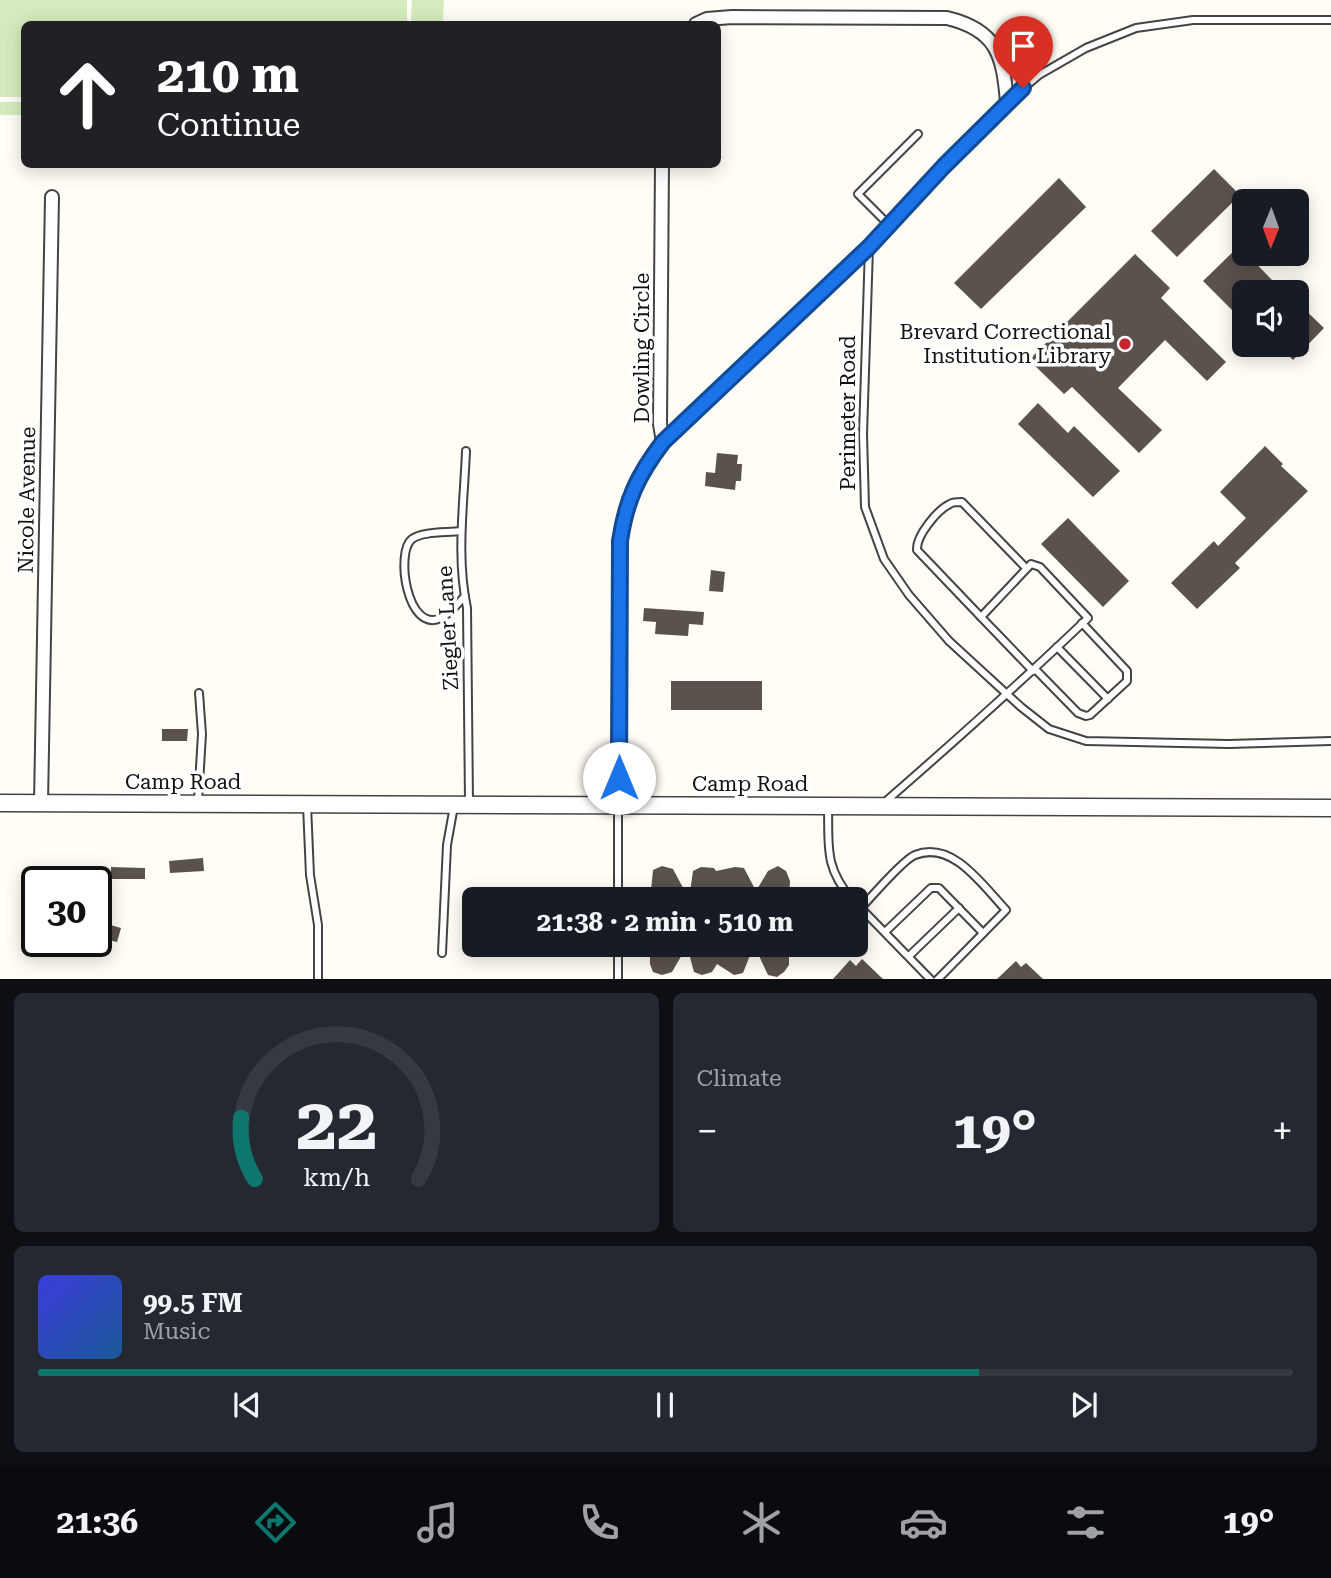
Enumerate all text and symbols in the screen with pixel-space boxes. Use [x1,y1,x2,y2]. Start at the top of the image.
pin [993,16,1053,88]
icon: arrive [1004,27,1042,65]
text: 210 m [157,47,299,104]
icon: ahead [42,49,133,140]
text: Continue [157,106,300,144]
north arrow [1232,189,1309,266]
map controls [1232,189,1309,357]
street label: Dowling Circle [630,273,654,423]
button: sound [1232,280,1309,357]
place label: Brevard Correctional Institution Library [900,320,1112,368]
street label: Perimeter Road [836,335,860,491]
marker: Brevard Correctional Institution Library [1117,336,1133,352]
street label: Nicole Avenue [14,426,40,574]
street label: Ziegler Lane [433,565,463,691]
position arrow [582,741,656,815]
street label: Camp Road [125,770,242,794]
street label: Camp Road [692,772,809,796]
speed limit sign: 30 [21,866,112,957]
text: 21:38 · 2 min · 510 m [537,907,793,937]
text: Climate [697,1065,782,1092]
text: 22 [295,1082,377,1167]
text: 19° [953,1100,1037,1161]
text: − [697,1109,718,1153]
text: + [1272,1109,1293,1153]
text: km/h [303,1162,370,1191]
text: 99.5 FM [143,1288,243,1318]
text: Music [143,1318,210,1345]
icon: previous [228,1386,266,1424]
icon: pause [646,1386,684,1424]
icon: next [1065,1386,1103,1424]
icon: directions [251,1498,300,1547]
icon: music [413,1498,462,1547]
icon: phone [575,1498,624,1547]
icon: climate [737,1498,786,1547]
icon: car [899,1498,948,1547]
icon: filters [1061,1498,1110,1547]
text: 21:36 [56,1503,138,1541]
text: 19° [1223,1503,1275,1541]

